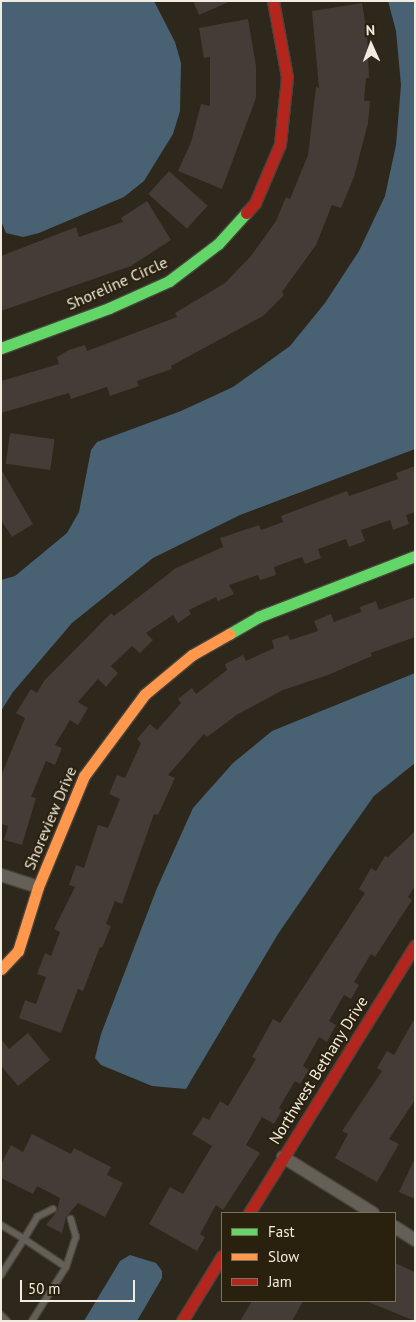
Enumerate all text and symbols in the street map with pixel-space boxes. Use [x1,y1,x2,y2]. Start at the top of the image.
north arrow [346,20,396,70]
text: N [366,21,375,39]
street label: Shoreline Circle [64,252,170,314]
street label: Shoreview Drive [20,763,80,873]
street label: Northwest Bethany Drive [264,992,372,1148]
legend [221,1212,396,1302]
text: Fast [268,1222,295,1241]
text: Slow [268,1247,299,1266]
scale bar [22,1270,138,1302]
text: Jam [268,1272,292,1291]
text: 50 m [28,1279,61,1298]

